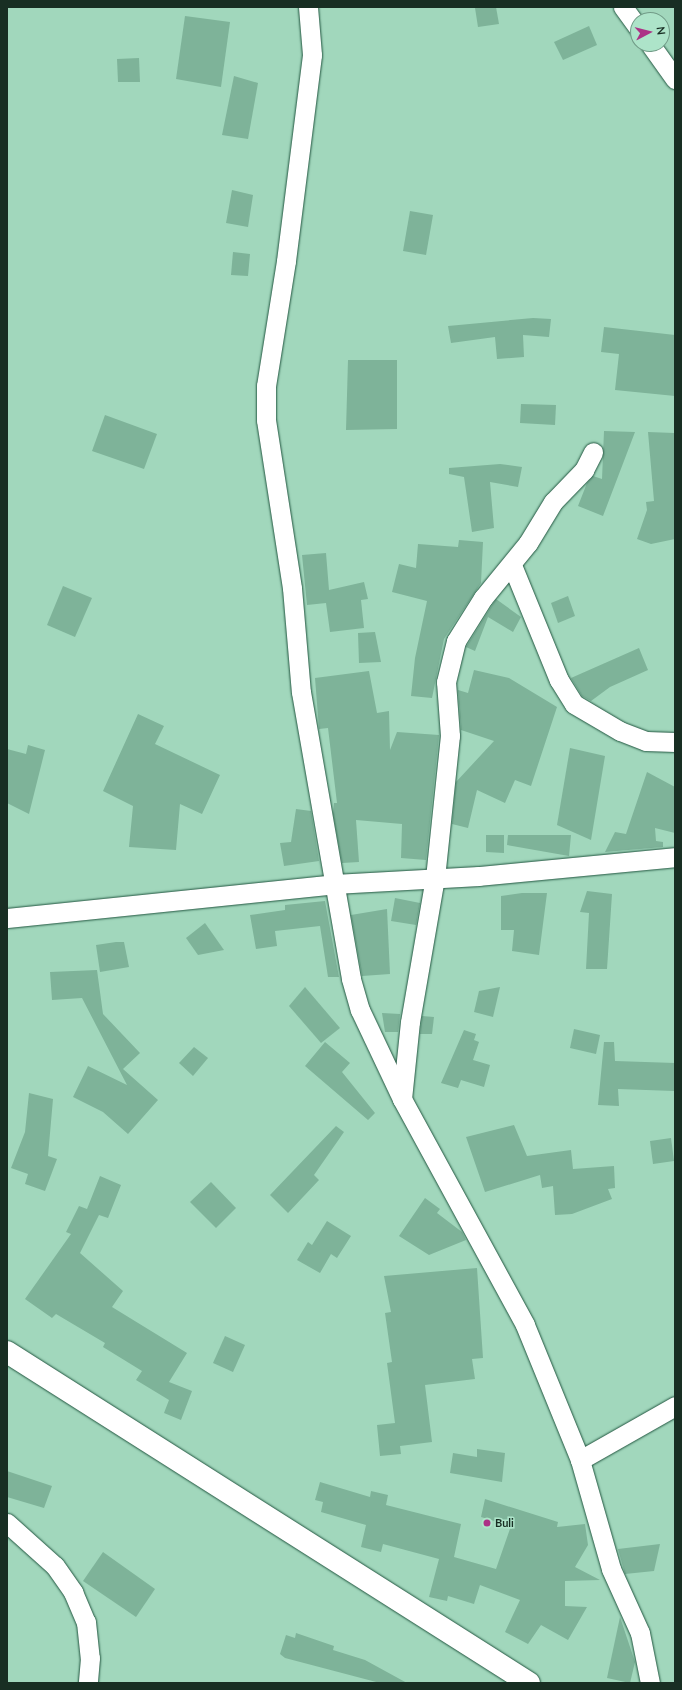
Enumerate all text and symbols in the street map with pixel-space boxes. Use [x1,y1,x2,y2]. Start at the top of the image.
north arrow [630,12,670,52]
text: N [654,26,668,36]
place label: Buli [495,1516,514,1530]
marker: Buli [482,1518,492,1528]

